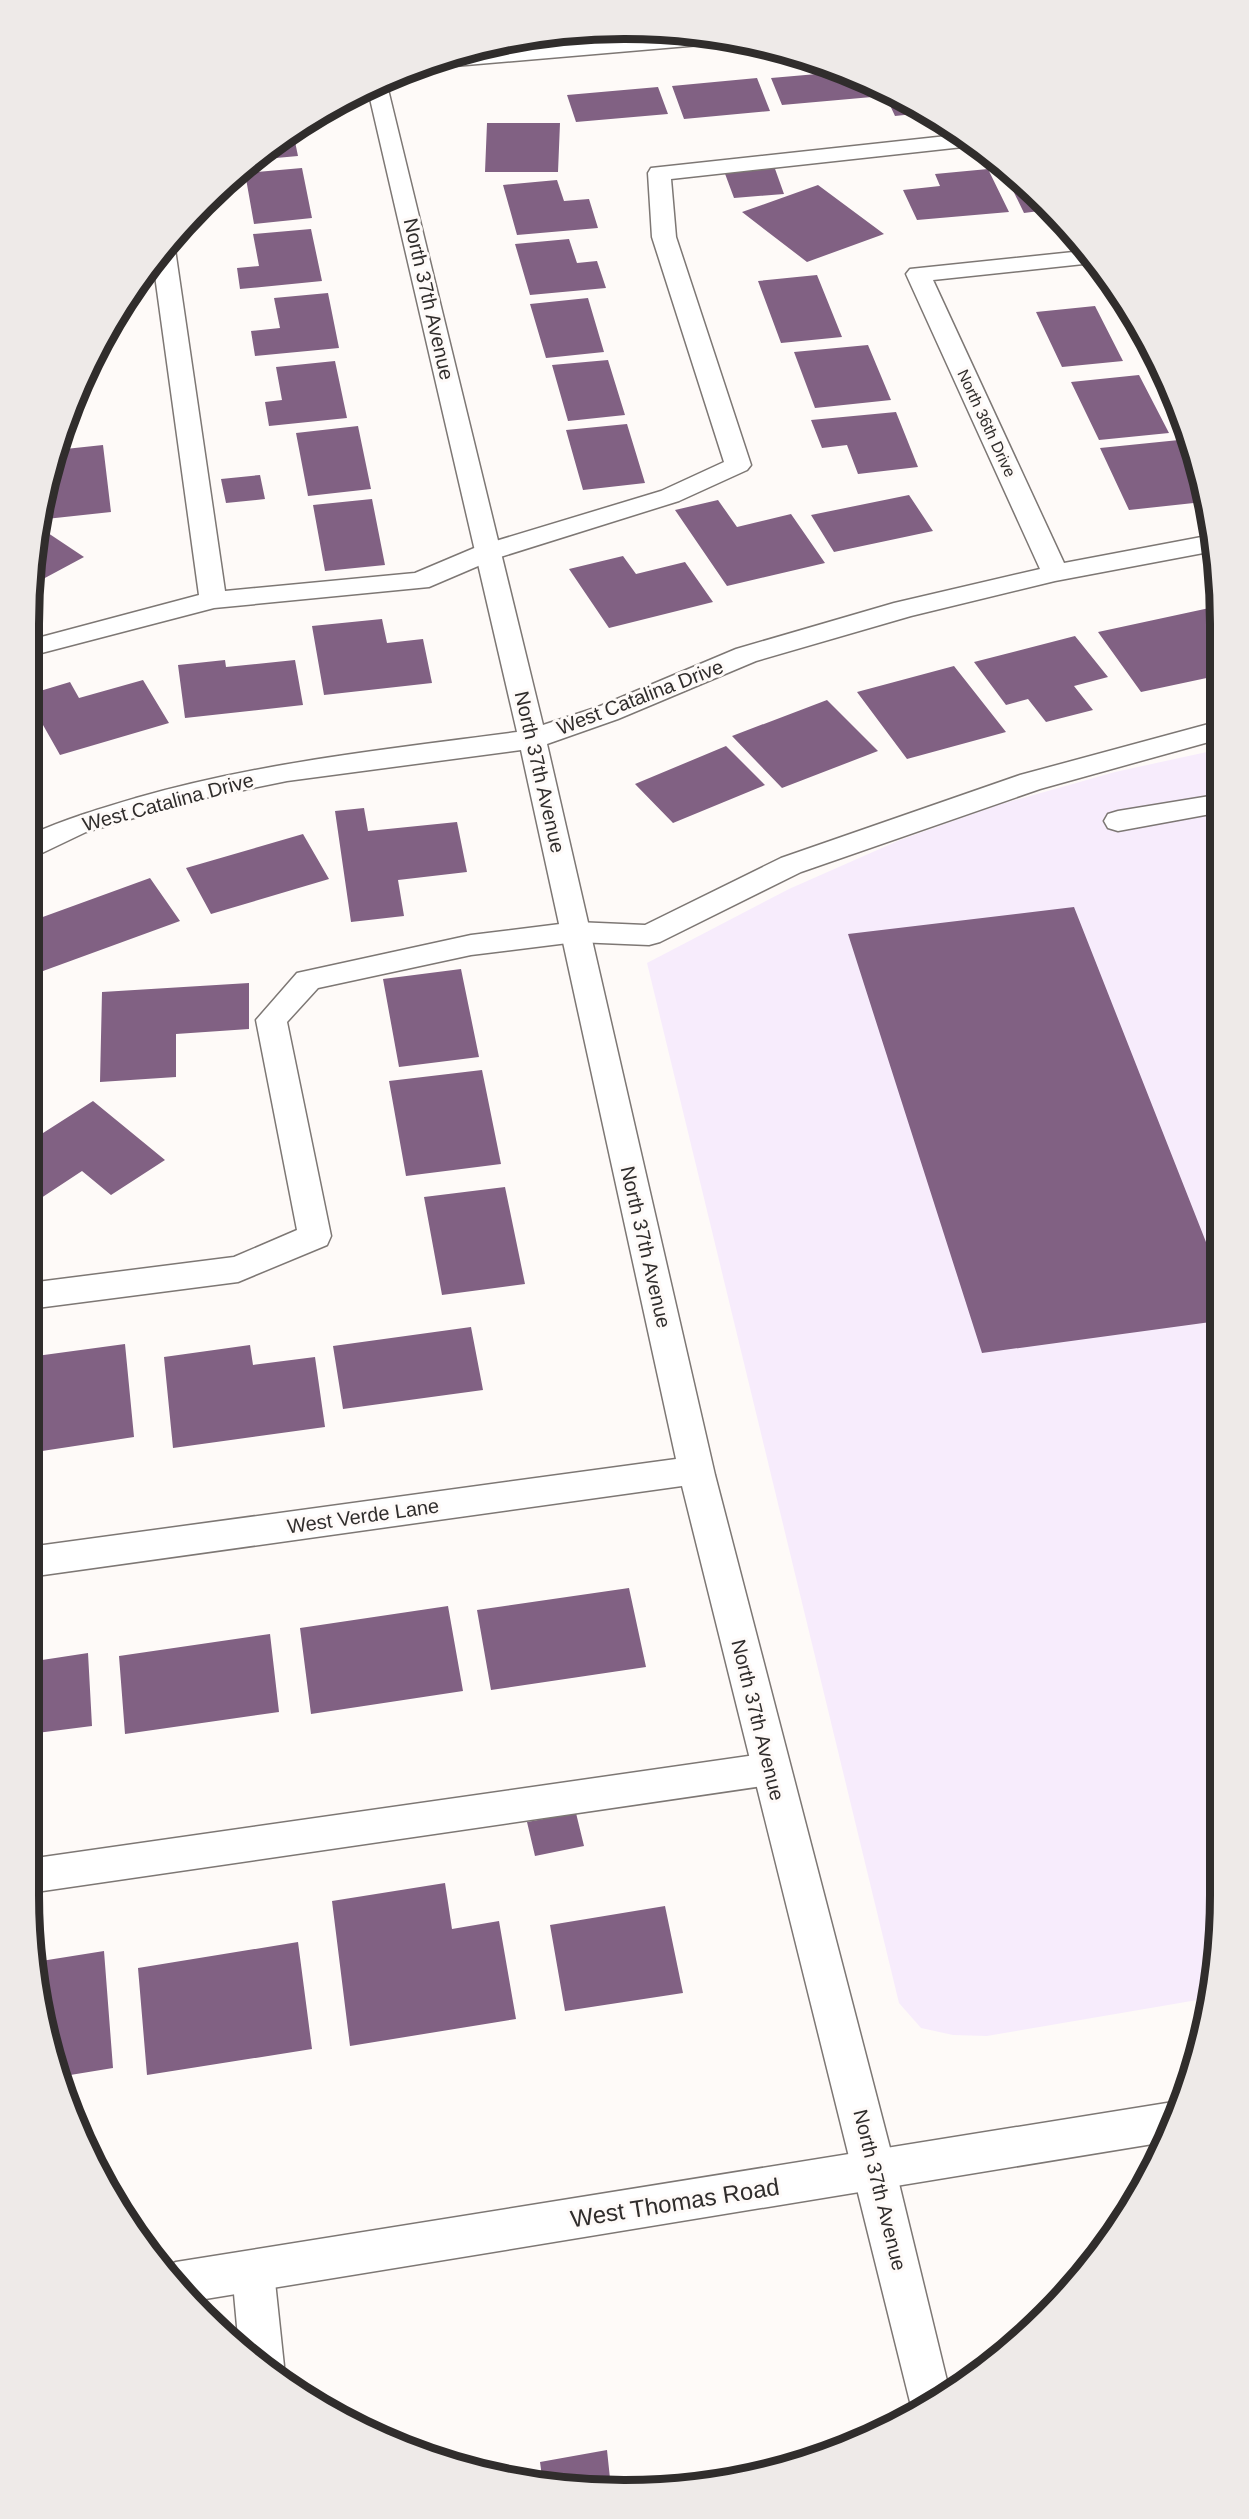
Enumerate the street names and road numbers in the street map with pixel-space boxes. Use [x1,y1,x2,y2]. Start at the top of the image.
street label: North 37th Avenue [400,216,458,382]
street label: North 36th Drive [954,367,1019,480]
street label: West Catalina Drive [554,655,726,739]
street label: North 37th Avenue [511,689,569,855]
street label: West Catalina Drive [80,769,256,835]
street label: North 37th Avenue [617,1164,675,1330]
street label: West Verde Lane [286,1494,440,1538]
street label: North 37th Avenue [727,1637,789,1803]
street label: North 37th Avenue [849,2107,911,2273]
street label: West Thomas Road [569,2173,781,2232]

